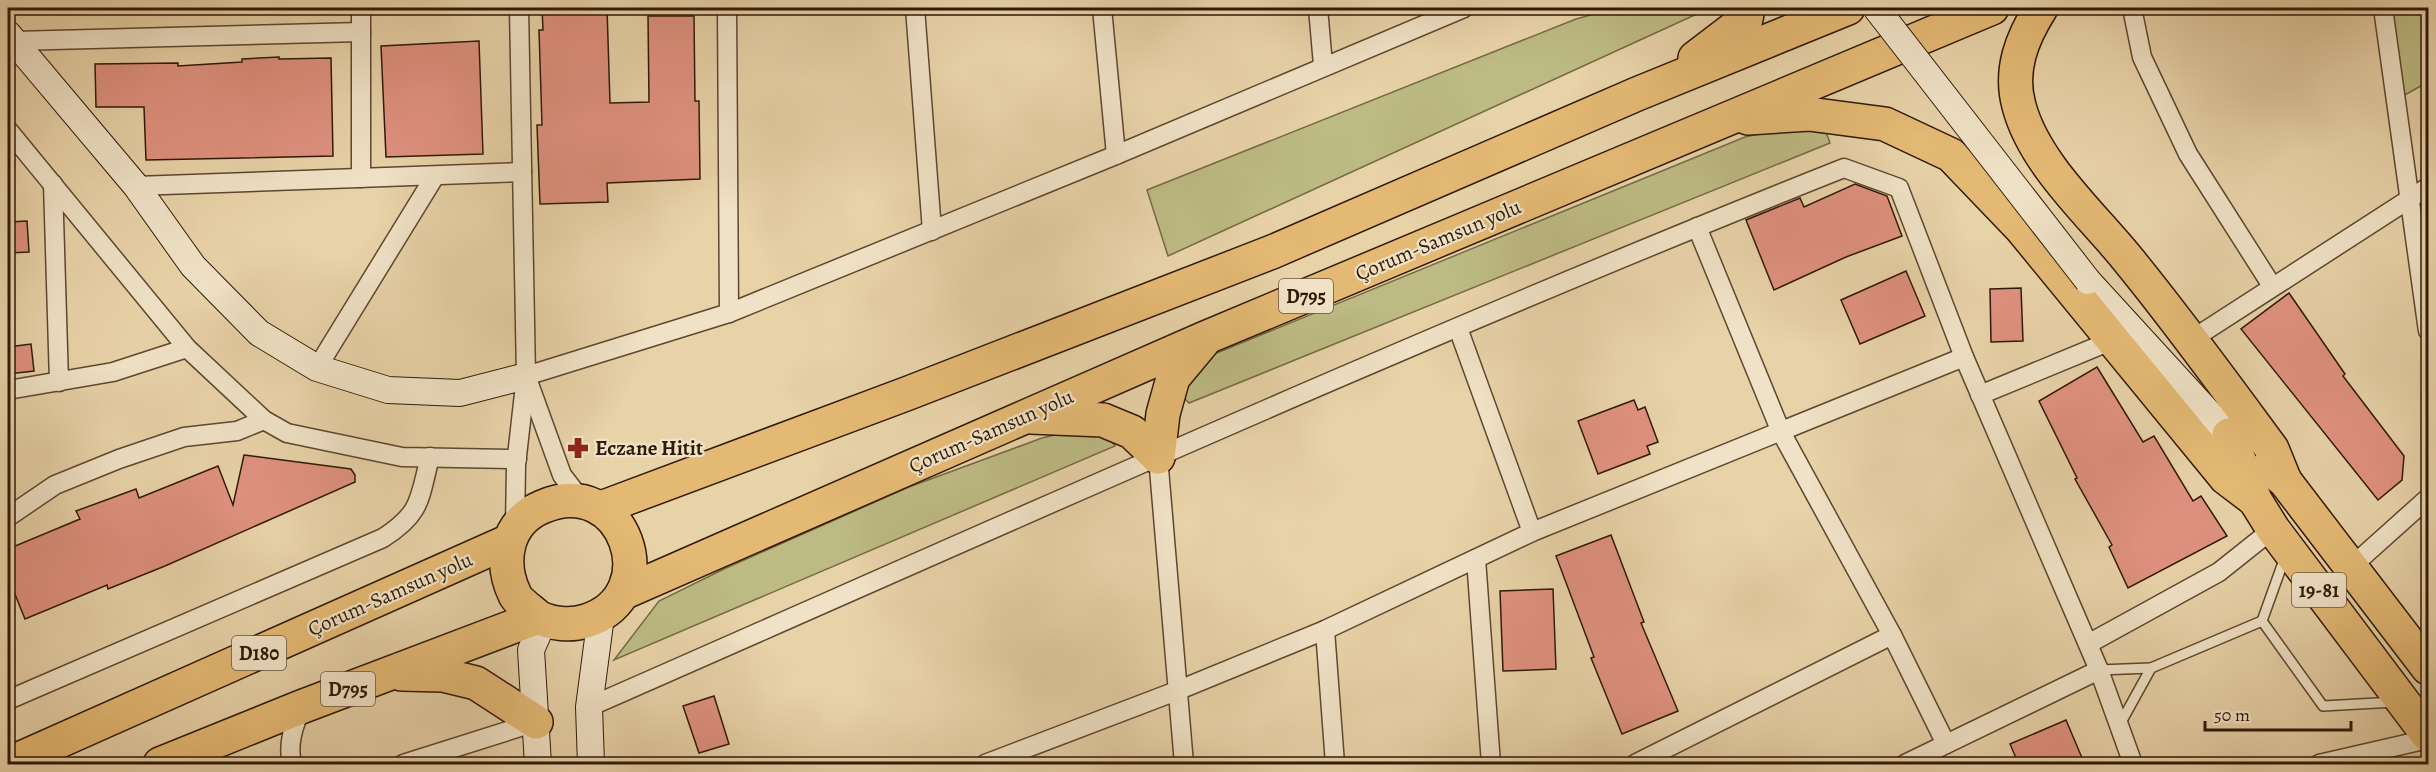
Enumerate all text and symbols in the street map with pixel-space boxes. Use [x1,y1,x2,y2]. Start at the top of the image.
street label: Çorum-Samsun yolu [1351,192,1526,288]
road number: D795 [1279,279,1333,313]
street label: Çorum-Samsun yolu [904,382,1078,480]
place label: Eczane Hitit [595,434,703,462]
pharmacy icon: Eczane Hitit [566,436,590,460]
street label: Çorum-Samsun yolu [303,545,477,643]
road number: 19-81 [2292,573,2346,607]
road number: D180 [232,636,286,670]
road number: D795 [321,672,375,706]
scale bar [2205,694,2350,732]
text: 50 m [2214,703,2250,727]

